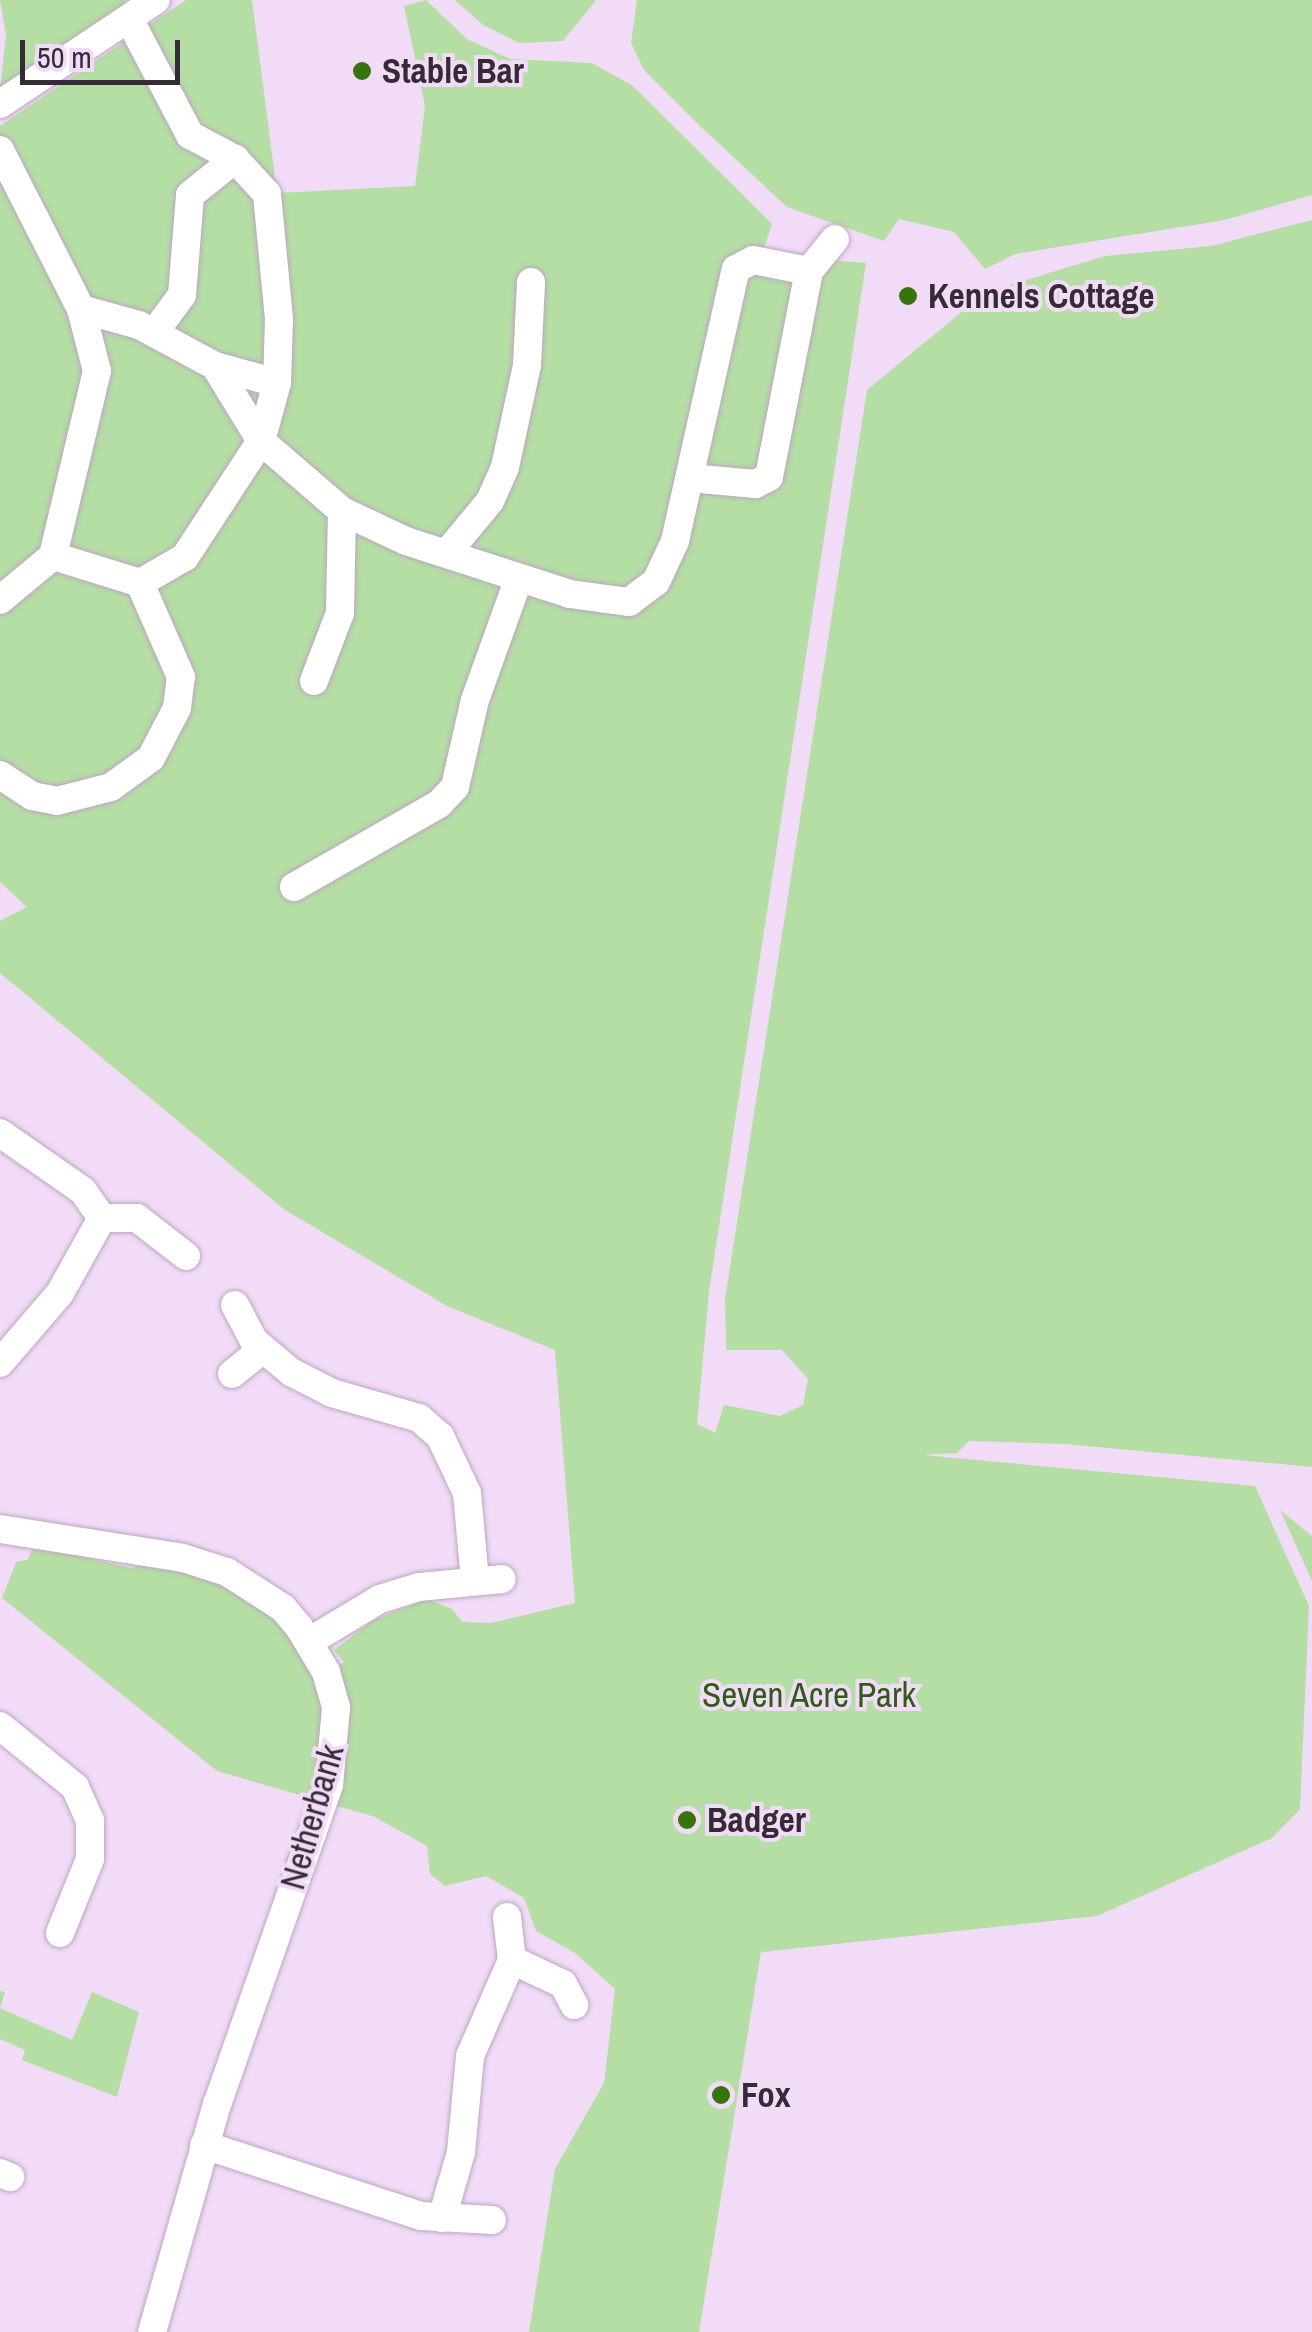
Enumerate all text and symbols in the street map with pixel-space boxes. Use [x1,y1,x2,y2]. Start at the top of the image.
scale bar [25,20,185,82]
text: 50 m [37,37,92,77]
place label: Stable Bar [382,50,524,92]
marker: Stable Bar [351,60,373,82]
place label: Kennels Cottage [928,275,1154,317]
marker: Kennels Cottage [897,285,919,307]
park label: Seven Acre Park [701,1674,917,1716]
street label: Netherbank [271,1740,353,1894]
place label: Badger [707,1799,806,1841]
marker: Badger [676,1809,698,1831]
place label: Fox [741,2074,791,2116]
marker: Fox [710,2084,732,2106]

